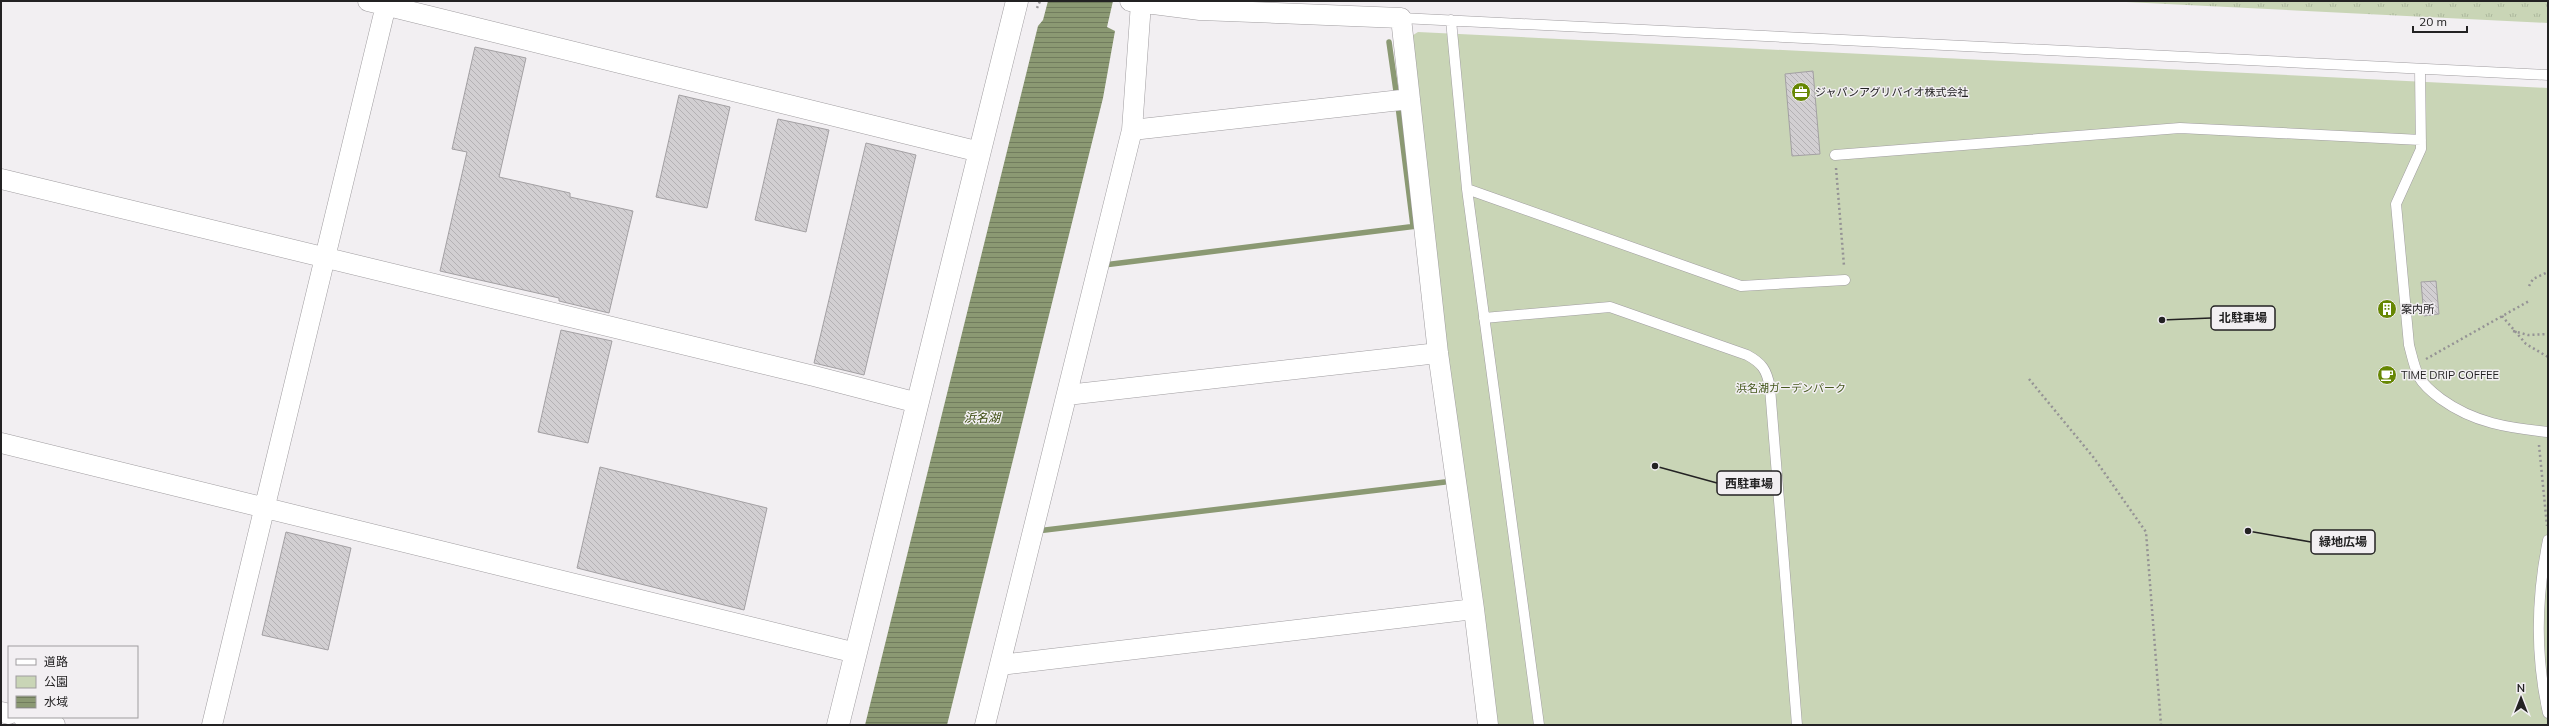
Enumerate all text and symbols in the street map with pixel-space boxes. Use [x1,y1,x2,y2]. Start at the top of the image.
scale bar [2413,8,2467,34]
text: 20 m [2419,14,2447,29]
office icon: ジャパンアグリバイオ株式会社 [1790,81,1812,103]
place label: ジャパンアグリバイオ株式会社 [1815,85,1968,99]
building icon: 案内所 [2376,298,2398,320]
place label: 案内所 [2401,302,2435,316]
callout: 北駐車場 [2211,306,2275,330]
text: 北駐車場 [2219,310,2267,325]
cafe icon: TIME DRIP COFFEE [2376,364,2398,386]
place label: TIME DRIP COFFEE [2401,368,2499,382]
park label: 浜名湖ガーデンパーク [1736,381,1846,395]
water label: 浜名湖 [964,410,1002,425]
callout: 西駐車場 [1717,471,1781,495]
text: 西駐車場 [1725,476,1773,491]
callout: 緑地広場 [2311,530,2375,554]
text: 緑地広場 [2319,534,2367,549]
legend [8,646,138,718]
text: 道路 [44,654,68,669]
text: 公園 [44,674,68,689]
north arrow [2501,678,2541,718]
text: N [2517,681,2525,695]
text: 水域 [44,694,68,709]

